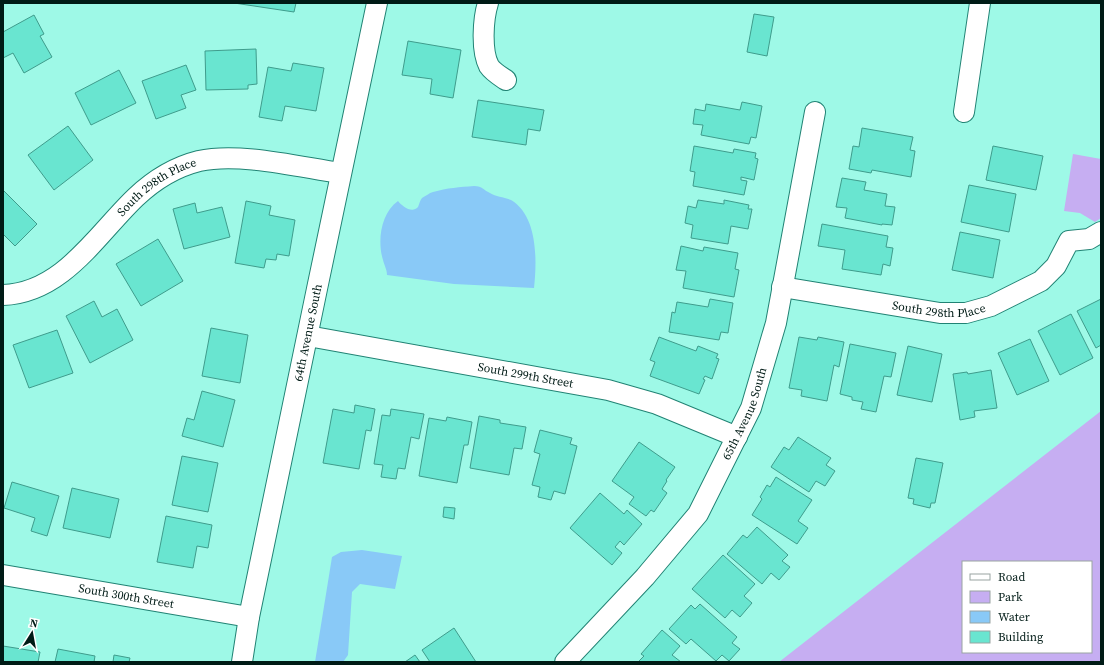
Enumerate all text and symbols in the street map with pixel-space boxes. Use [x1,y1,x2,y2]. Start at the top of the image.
street label: South 298th Place [113,154,198,220]
street label: 64th Avenue South [290,283,326,383]
street label: South 298th Place [891,297,987,321]
street label: South 299th Street [477,359,575,392]
street label: 65th Avenue South [718,366,770,463]
legend [962,561,1092,653]
text: Road [998,569,1025,585]
street label: South 300th Street [77,580,175,612]
text: Park [998,589,1023,605]
text: Water [998,609,1030,625]
north arrow [12,613,52,653]
text: N [28,616,39,632]
text: Building [998,629,1043,645]

